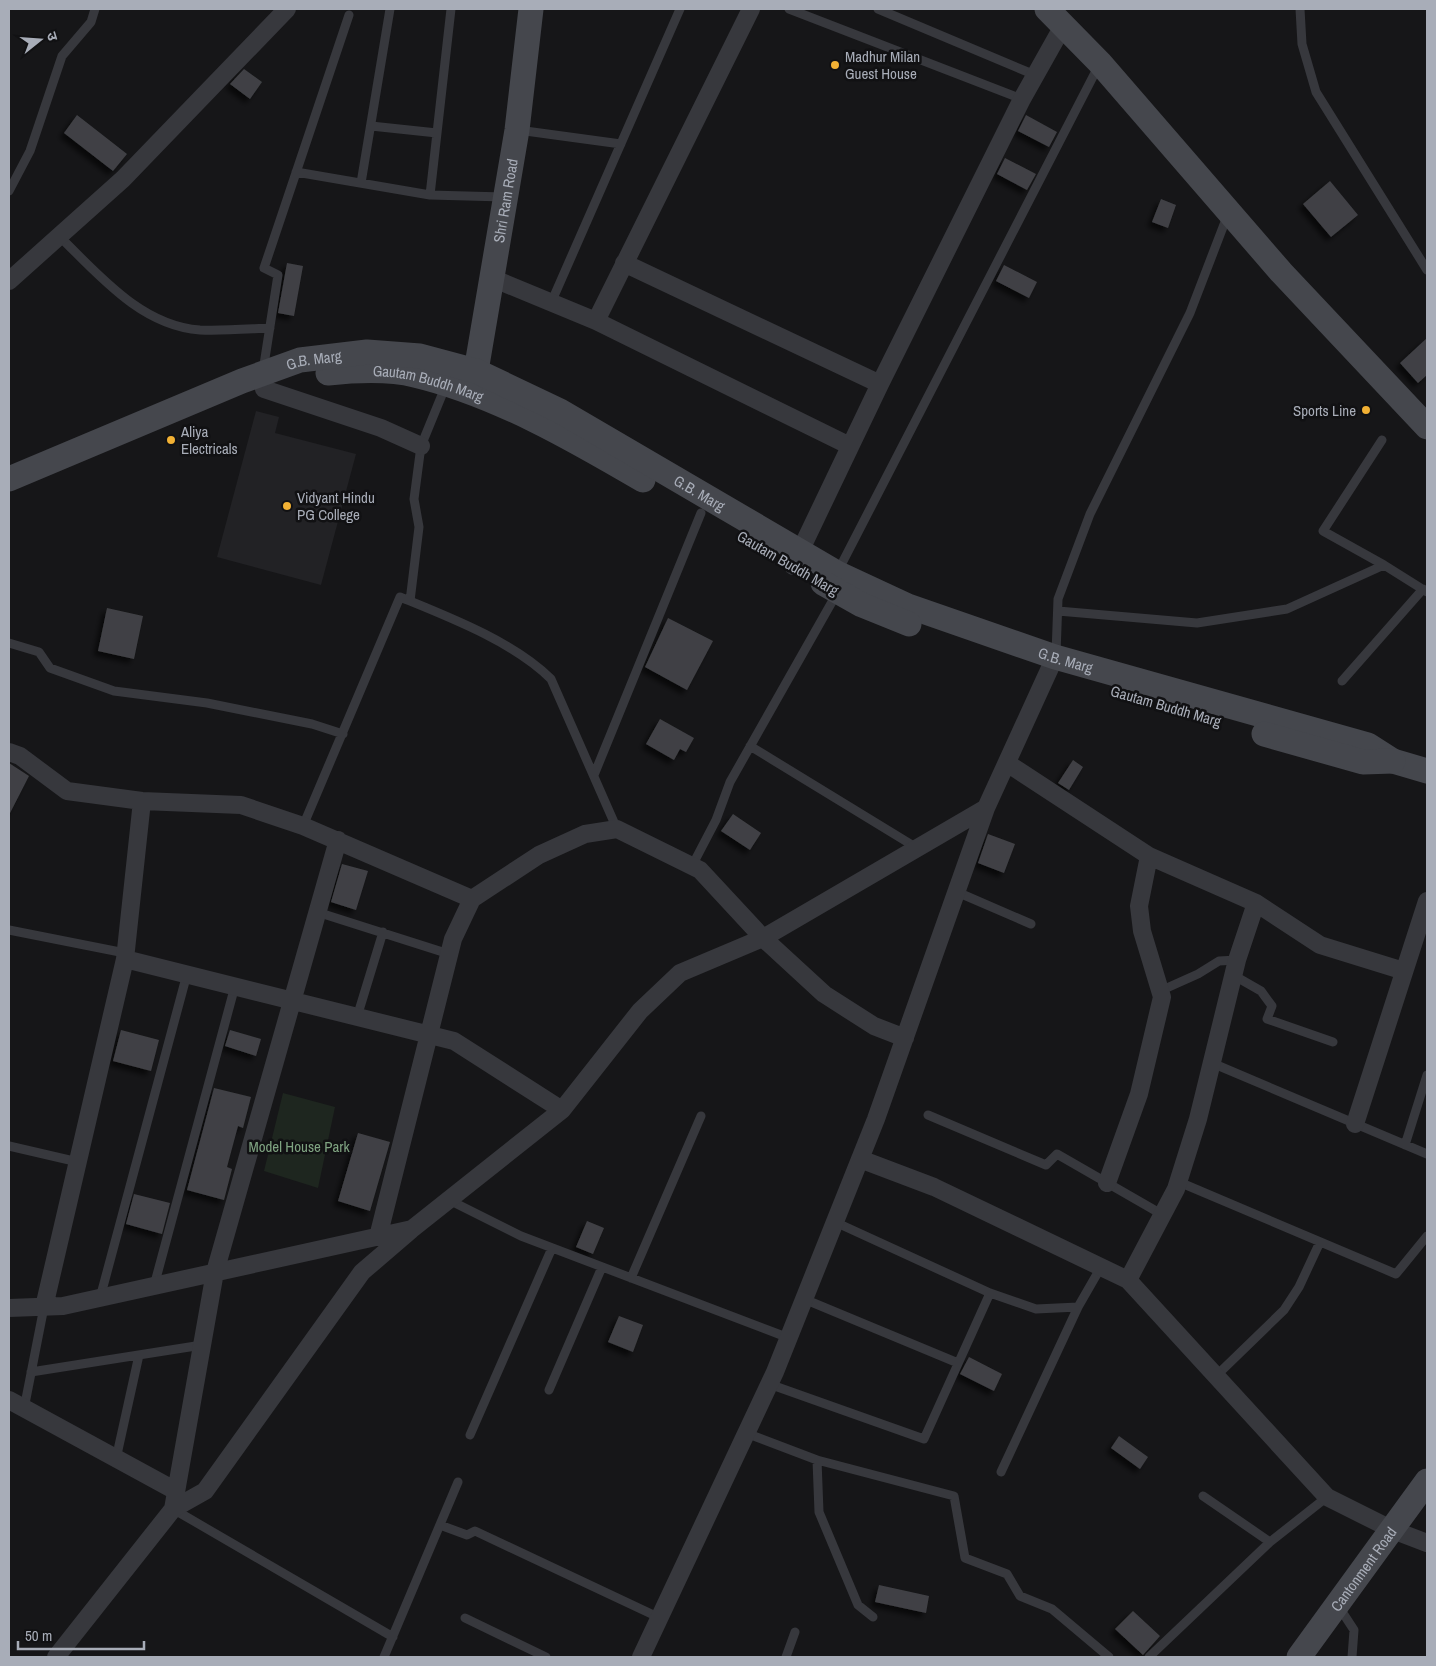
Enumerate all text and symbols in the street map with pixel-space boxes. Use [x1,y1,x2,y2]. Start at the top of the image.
north arrow [15,15,65,65]
text: उ [43,30,62,44]
place label: Madhur Milan Guest House [845,46,920,84]
marker: Madhur Milan Guest House [829,59,841,71]
street label: Shri Ram Road [488,157,522,244]
street label: G.B. Marg [283,345,343,375]
street label: Gautam Buddh Marg [373,360,487,407]
place label: Sports Line [1293,400,1356,421]
marker: Sports Line [1360,404,1372,416]
place label: Aliya Electricals [180,421,238,459]
marker: Aliya Electricals [165,434,177,446]
street label: G.B. Marg [670,470,729,516]
place label: Vidyant Hindu PG College [297,487,375,525]
marker: Vidyant Hindu PG College [281,500,293,512]
street label: Gautam Buddh Marg [733,525,843,601]
street label: G.B. Marg [1036,642,1096,678]
street label: Gautam Buddh Marg [1108,680,1224,732]
park label: Model House Park [248,1136,350,1157]
street label: Cantonment Road [1325,1522,1401,1615]
scale bar [18,1618,144,1650]
text: 50 m [25,1625,52,1646]

